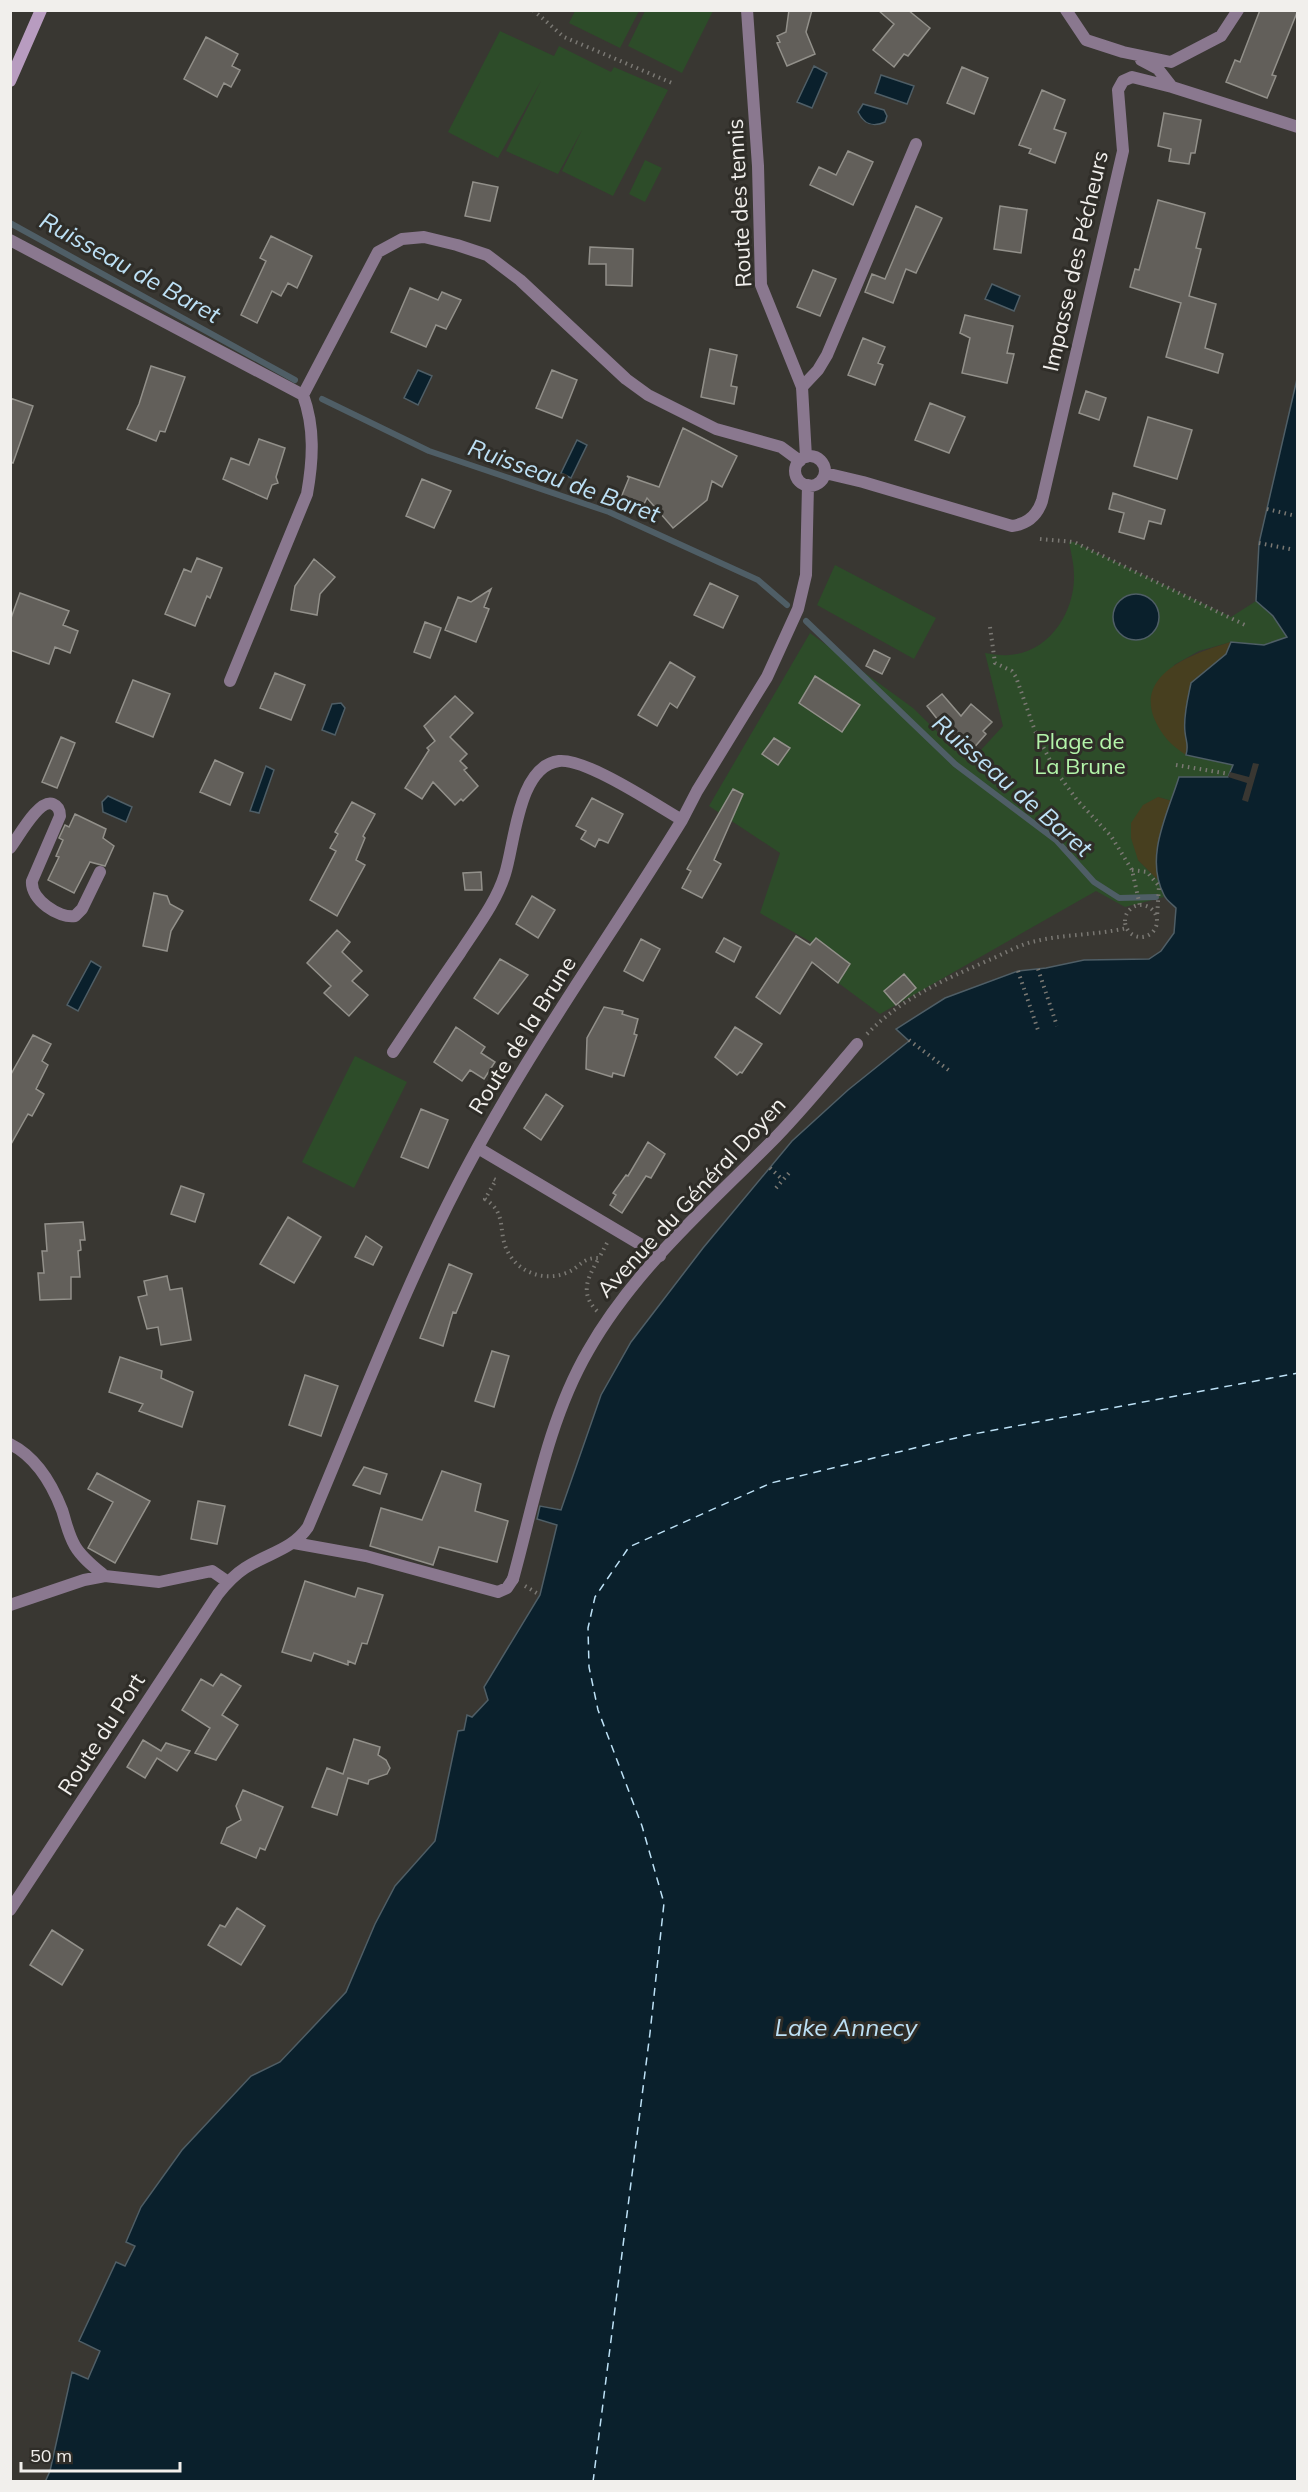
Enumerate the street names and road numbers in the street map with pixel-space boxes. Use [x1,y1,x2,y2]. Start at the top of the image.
street label: Route des tennis [721,118,757,288]
street label: Impasse des Pécheurs [1036,148,1114,374]
street label: Route de la Brune [462,951,582,1119]
street label: Avenue du Général Doyen [591,1091,791,1303]
street label: Route du Port [51,1667,151,1800]

